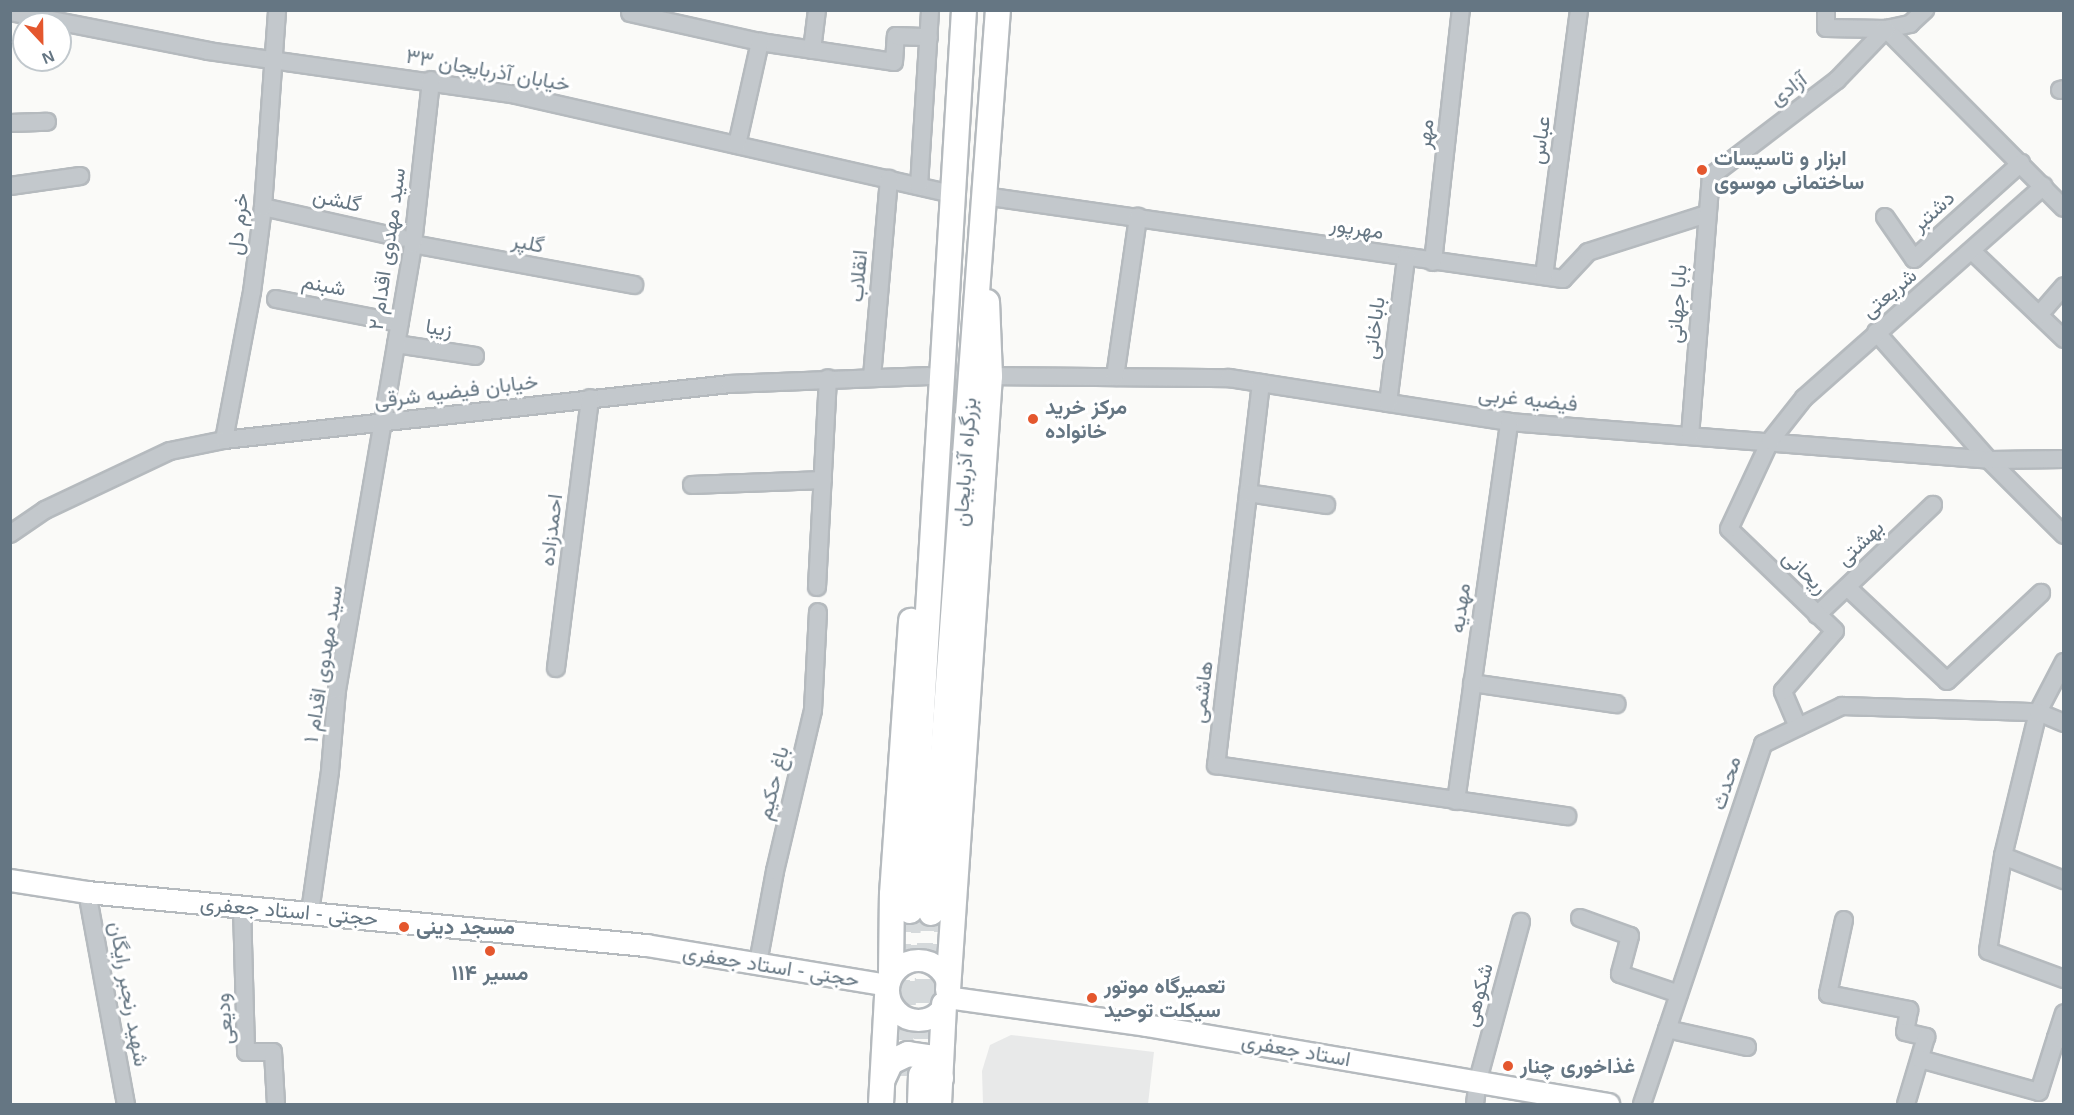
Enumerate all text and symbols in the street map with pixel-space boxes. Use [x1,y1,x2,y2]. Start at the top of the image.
north arrow [12,12,72,72]
street label: خیابان آذربایجان ۳۳ [404,43,572,97]
text: N [40,47,57,67]
street label: آزادی [1764,67,1812,111]
street label: عباس [1524,114,1556,166]
street label: مهر [1411,118,1439,150]
place label: ابزار و تاسیسات ساختمانی موسوی [1714,145,1864,195]
marker: ابزار و تاسیسات ساختمانی موسوی [1695,163,1709,177]
street label: سید مهدوی اقدام ۲ [363,166,411,332]
street label: گلشن [310,183,364,217]
street label: دشتبر [1906,185,1960,237]
street label: خرم دل [222,192,254,256]
street label: مهرپور [1328,211,1386,245]
street label: گلپر [510,228,546,258]
street label: انقلاب [843,249,873,303]
street label: شریعتی [1856,263,1922,323]
street label: بابا جهانی [1662,264,1692,344]
street label: شبنم [300,268,348,302]
street label: باباخانی [1358,295,1390,361]
street label: زیبا [424,313,454,343]
street label: خیابان فیضیه شرقی [373,368,539,414]
street label: فیضیه غربی [1477,381,1579,417]
place label: مرکز خرید خانواده [1045,394,1127,444]
street label: بزرگراه آذربایجان [948,396,982,528]
marker: مرکز خرید خانواده [1026,412,1040,426]
street label: احمدزاده [534,492,568,568]
street label: بهشتی [1831,515,1889,571]
street label: ریحانی [1777,544,1833,600]
street label: مهدیه [1444,581,1476,635]
street label: سید مهدوی اقدام ۱ [298,584,348,744]
street label: هاشمی [1186,659,1218,725]
street label: باغ حکیم [752,743,794,823]
street label: محدث [1706,753,1746,813]
street label: حجتی - استاد جعفری [199,891,379,931]
place label: مسجد دینی [416,914,515,940]
street label: شهید رنجبر رایگان [104,920,154,1068]
marker: مسجد دینی [397,920,411,934]
street label: حجتی - استاد جعفری [681,940,861,992]
marker: مسیر ۱۱۴ [483,944,497,958]
place label: مسیر ۱۱۴ [451,960,529,986]
street label: شکوهی [1457,960,1499,1030]
place label: تعمیرگاه موتور سیکلت توحید [1104,973,1225,1023]
marker: تعمیرگاه موتور سیکلت توحید [1085,991,1099,1005]
street label: ودیعی [209,992,239,1046]
street label: استاد جعفری [1239,1028,1353,1072]
place label: غذاخوری چنار [1520,1053,1635,1079]
marker: غذاخوری چنار [1501,1059,1515,1073]

